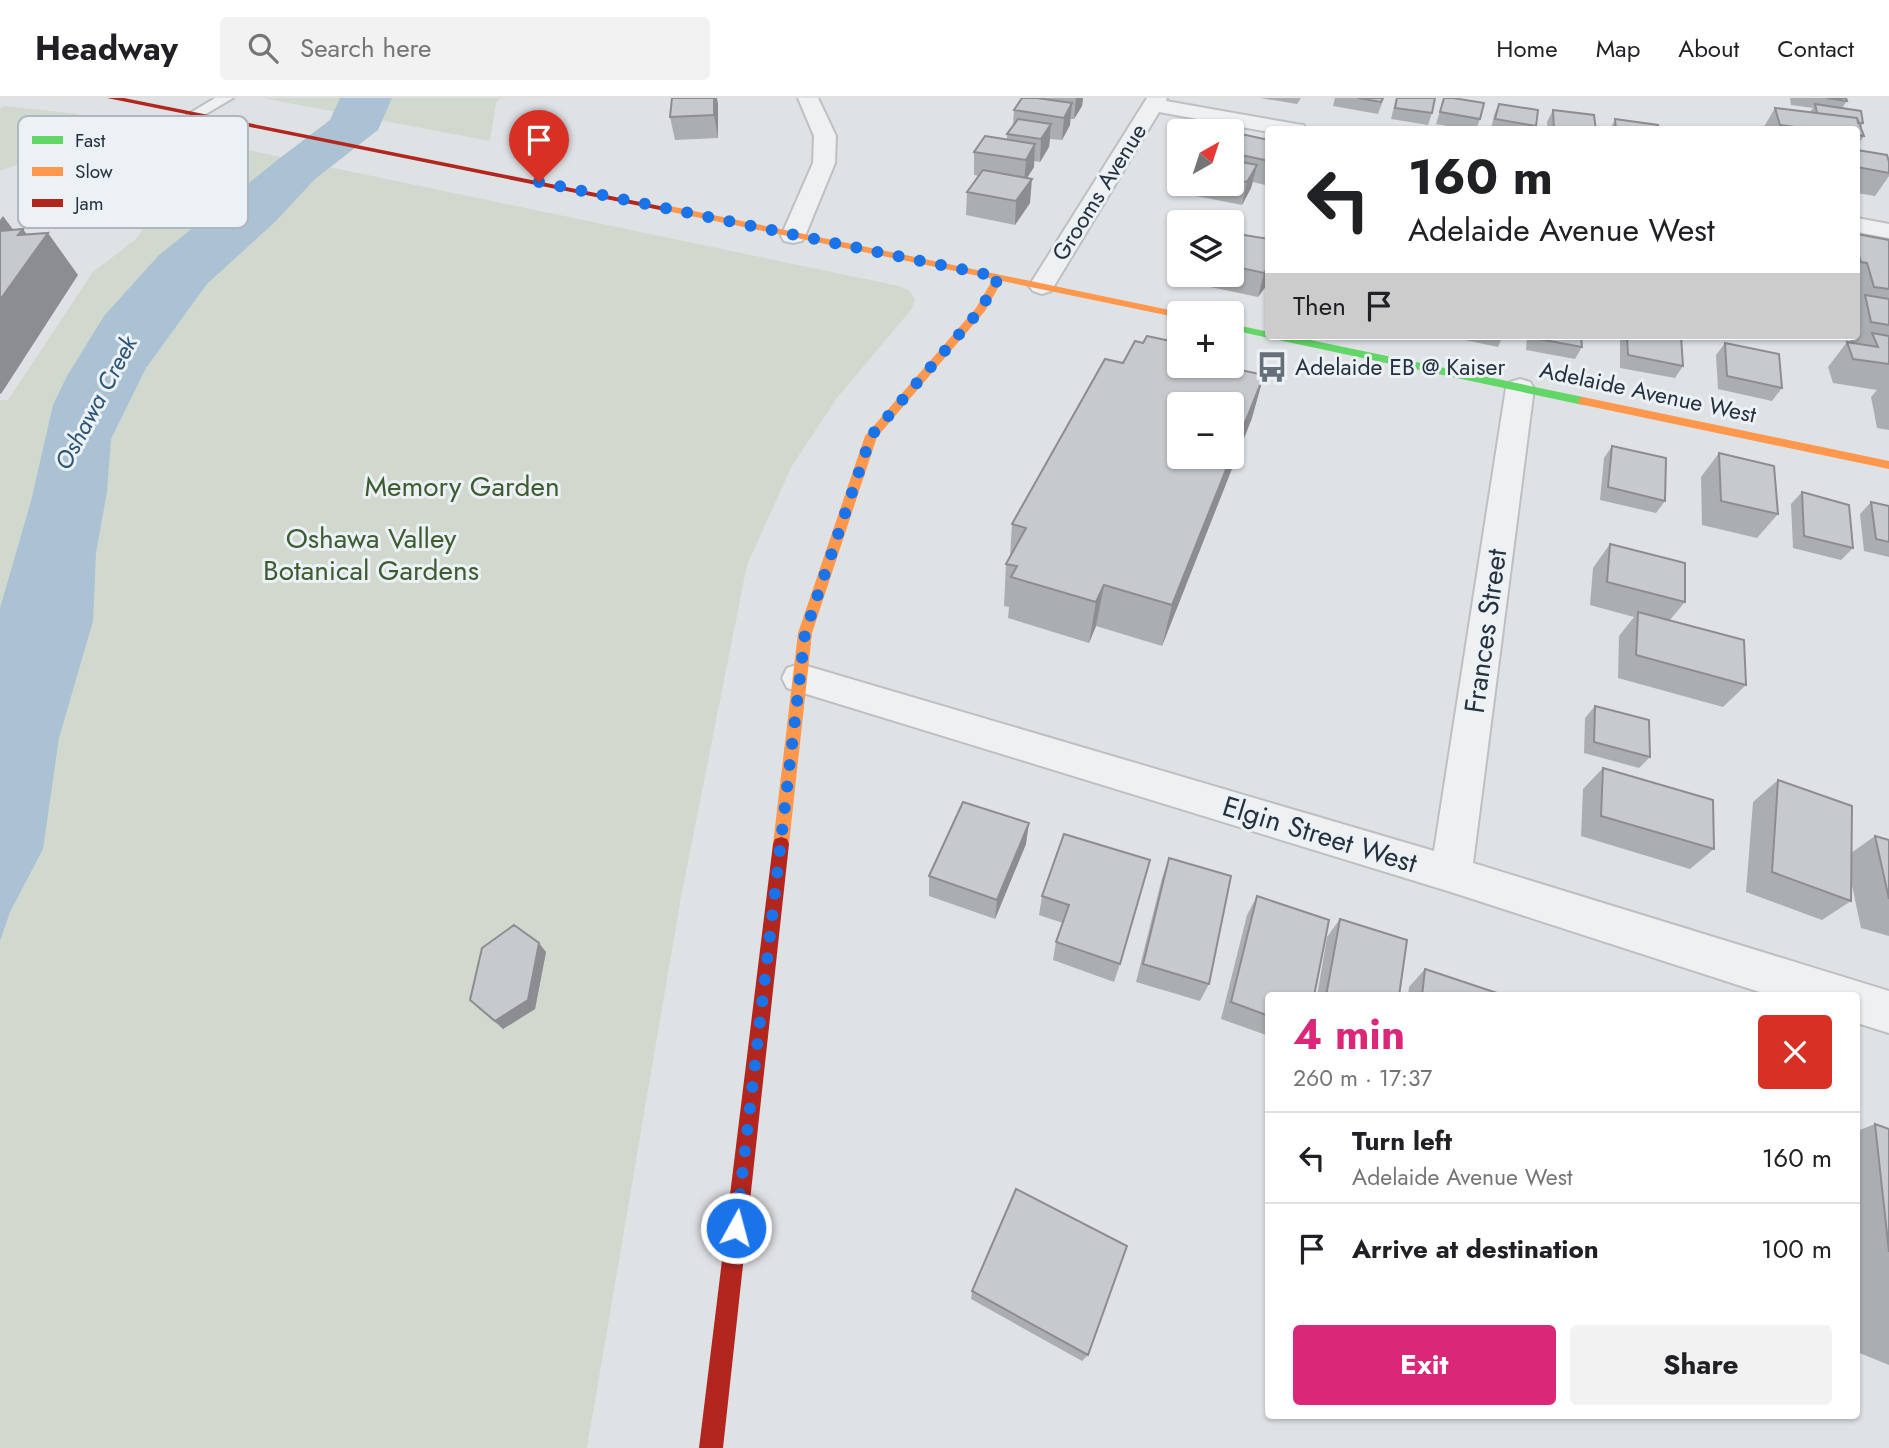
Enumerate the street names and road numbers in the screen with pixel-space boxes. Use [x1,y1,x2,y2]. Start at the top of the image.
street label: Grooms Avenue [1043,117,1155,267]
street label: Adelaide Avenue West [1537,352,1760,432]
street label: Frances Street [1454,546,1517,716]
street label: Elgin Street West [1218,785,1422,884]

